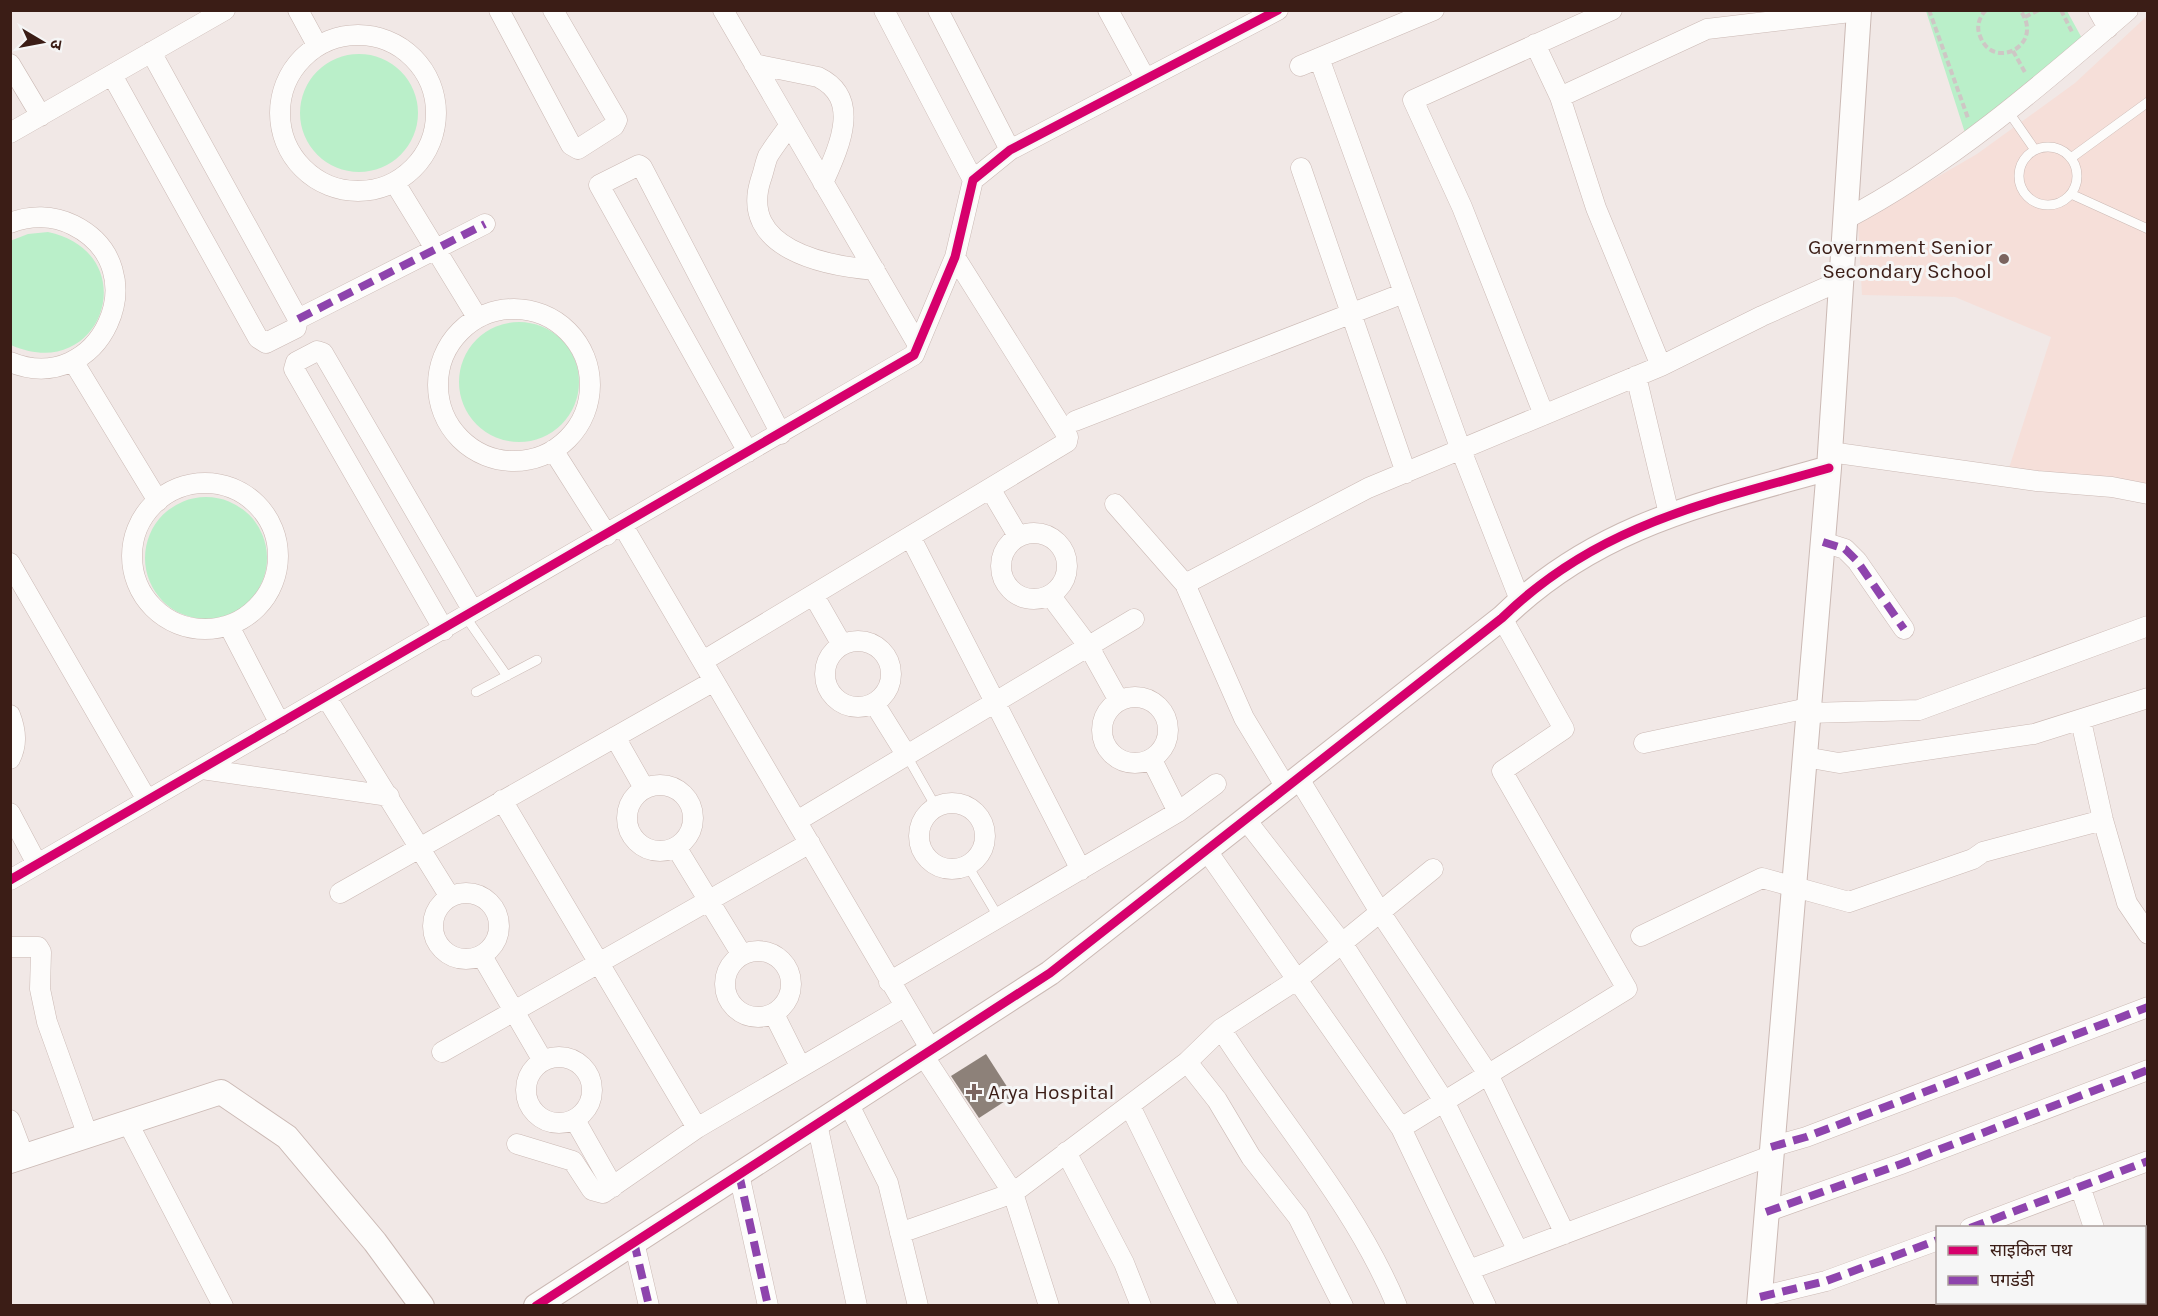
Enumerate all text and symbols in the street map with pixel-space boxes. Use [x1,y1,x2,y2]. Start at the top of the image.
north arrow [12,12,72,72]
text: उ [46,38,66,51]
place label: Government Senior Secondary School [1808,235,1992,283]
marker: Government Senior Secondary School [1997,252,2011,266]
place label: Arya Hospital [988,1080,1114,1104]
marker: Arya Hospital [965,1083,983,1101]
legend [1936,1226,2146,1304]
text: साइकिल पथ [1990,1239,2073,1261]
text: पगडंडी [1990,1269,2035,1291]

